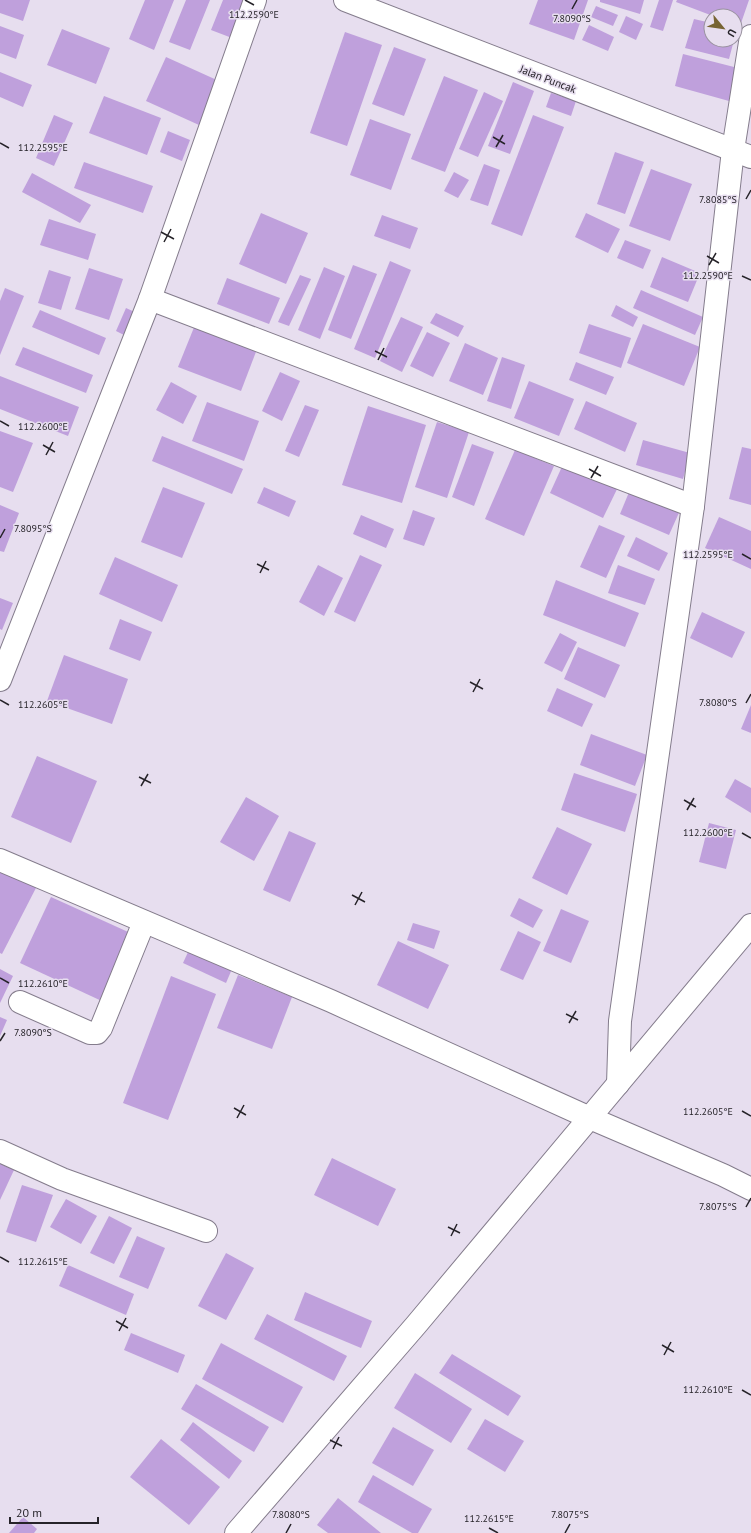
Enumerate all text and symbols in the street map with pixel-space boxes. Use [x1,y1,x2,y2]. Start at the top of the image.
text: 112.2590°E [229,8,279,21]
north arrow [703,8,743,48]
text: 7.8090°S [553,12,591,25]
text: U [724,26,740,39]
street label: Jalan Puncak [517,61,579,96]
text: 112.2595°E [18,141,68,154]
text: 7.8085°S [699,193,737,206]
text: 112.2590°E [683,269,733,282]
text: 112.2600°E [18,420,68,433]
text: 7.8095°S [14,522,52,535]
text: 112.2595°E [683,548,733,561]
text: 7.8080°S [699,696,737,709]
text: 112.2605°E [18,698,68,711]
text: 112.2600°E [683,826,733,839]
text: 112.2610°E [18,977,68,990]
text: 7.8090°S [14,1026,52,1039]
text: 112.2605°E [683,1105,733,1118]
text: 7.8075°S [699,1200,737,1213]
text: 112.2615°E [18,1255,68,1268]
text: 112.2610°E [683,1383,733,1396]
scale bar [10,1499,98,1525]
text: 20 m [16,1505,42,1520]
text: 7.8080°S [272,1508,310,1521]
text: 7.8075°S [551,1508,589,1521]
text: 112.2615°E [464,1512,514,1525]

